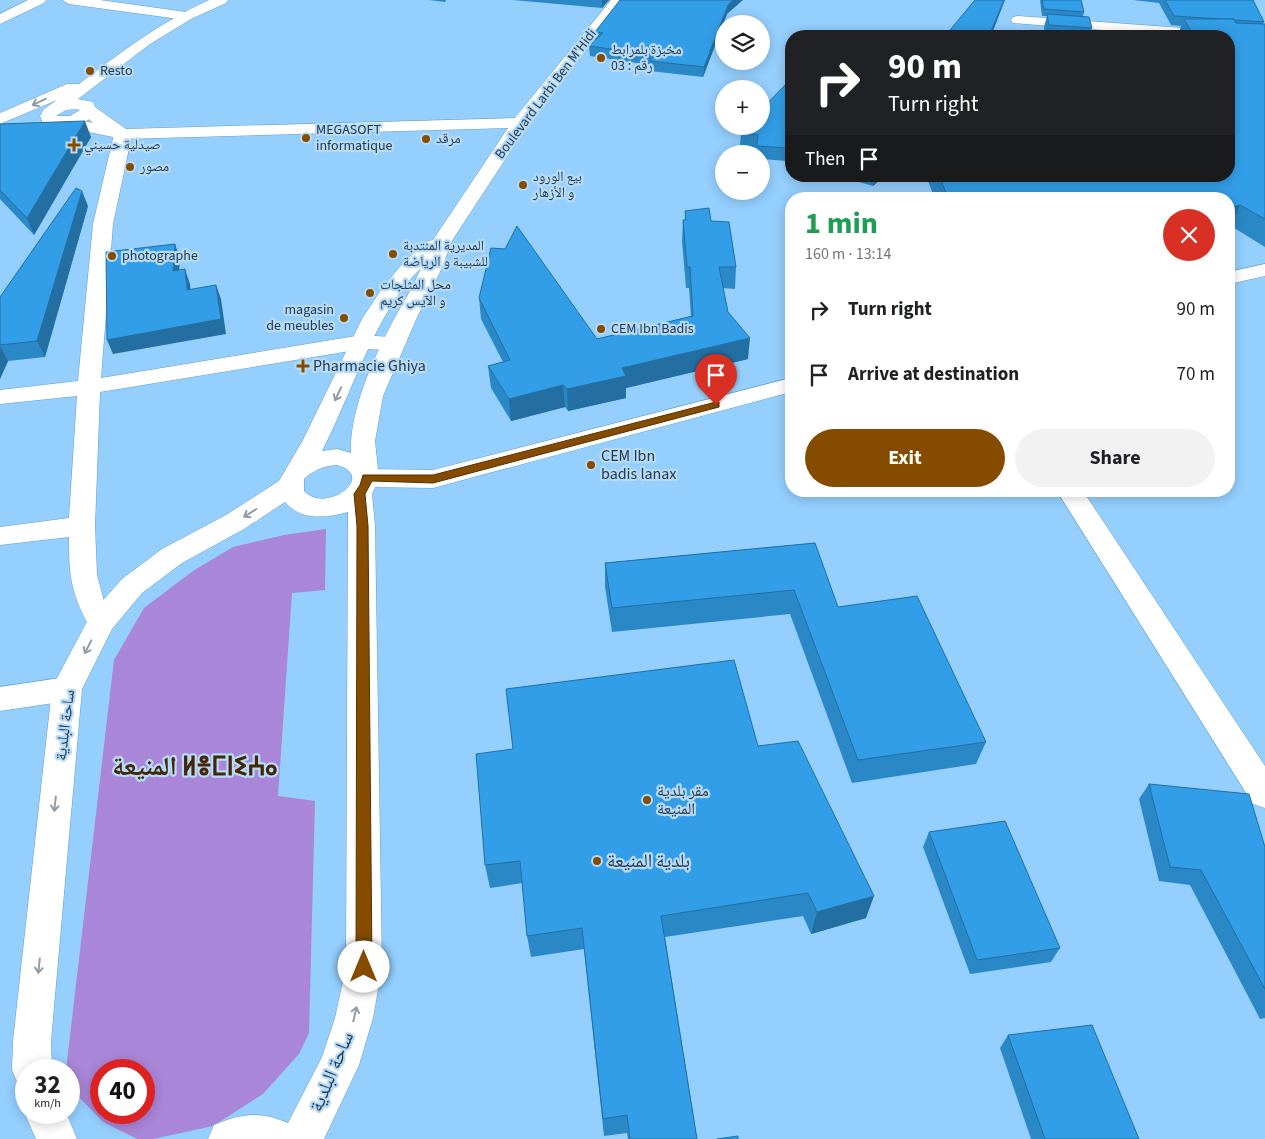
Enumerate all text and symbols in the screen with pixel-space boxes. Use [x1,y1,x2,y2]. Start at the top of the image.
map controls [715,15,770,200]
button: layers [715,15,770,70]
street label: Boulevard Larbi Ben M'Hidi [490,25,602,163]
place label: مخبزة بلمرابط رقم : 03 [611,40,682,76]
text: 90 m [888,42,962,92]
icon: right [805,50,870,115]
marker: مخبزة بلمرابط رقم : 03 [595,52,607,64]
place label: Resto [100,61,132,81]
marker: Resto [84,65,96,77]
button: + [715,80,770,135]
text: Turn right [888,88,978,120]
one-way arrow [32,98,47,108]
place label: MEGASOFT informatique [316,120,393,156]
place label: مرقد [436,129,461,149]
marker: MEGASOFT informatique [300,132,312,144]
marker: مرقد [420,133,432,145]
place label: صيدلية حسيني [84,135,161,156]
marker: صيدلية حسيني [68,139,80,151]
button: − [715,145,770,200]
icon: arrive [855,145,883,173]
text: Then [805,146,845,173]
place label: مصور [139,157,169,177]
marker: مصور [124,161,136,173]
place label: بيع الورود و الأزهار [532,167,582,203]
marker: بيع الورود و الأزهار [517,179,529,191]
text: 1 min [805,202,878,245]
button: close [1163,209,1215,261]
place label: المديرية المنتدبة للشبيبة و الرياضة [403,236,488,272]
text: 160 m · 13:14 [805,243,892,265]
place label: photographe [122,246,198,266]
marker: المديرية المنتدبة للشبيبة و الرياضة [387,248,399,260]
marker: photographe [106,250,118,262]
place label: محل المثلجات و الآيس كريم [380,275,451,311]
marker: محل المثلجات و الآيس كريم [364,287,376,299]
icon: right [805,296,833,324]
text: Turn right [848,296,932,323]
text: 90 m [1177,296,1215,323]
place label: magasin de meubles [266,300,334,336]
marker: magasin de meubles [338,312,350,324]
place label: CEM Ibn Badis [611,319,694,339]
marker: CEM Ibn Badis [595,323,607,335]
pin [695,354,737,405]
place label: Pharmacie Ghiya [313,355,426,377]
marker: Pharmacie Ghiya [297,360,309,372]
icon: arrive [702,361,730,389]
icon: arrive [805,361,833,389]
text: Arrive at destination [848,361,1019,388]
text: 70 m [1177,361,1215,388]
one-way arrow [333,386,343,401]
button: Exit [805,429,1005,487]
button: Share [1015,429,1215,487]
place label: CEM Ibn badis lanax [601,445,677,485]
marker: CEM Ibn badis lanax [585,459,597,471]
one-way arrow [243,508,257,518]
one-way arrow [83,640,93,655]
street label: ساحة البلدية [50,688,80,762]
district label: المنيعة ⵍⴻⵎⵏⵉⵄⴰ [112,748,278,785]
place label: مقر بلدية المنيعة [657,780,709,820]
marker: مقر بلدية المنيعة [641,794,653,806]
one-way arrow [51,796,60,812]
place label: بلدية المنيعة [607,848,690,875]
marker: بلدية المنيعة [591,855,603,867]
position arrow [337,940,389,992]
one-way arrow [35,958,44,974]
one-way arrow [351,1007,360,1023]
street label: ساحة البلدية [303,1028,361,1116]
speed limit sign: 40 [90,1059,155,1124]
text: 32 [34,1067,61,1103]
text: km/h [34,1095,61,1112]

